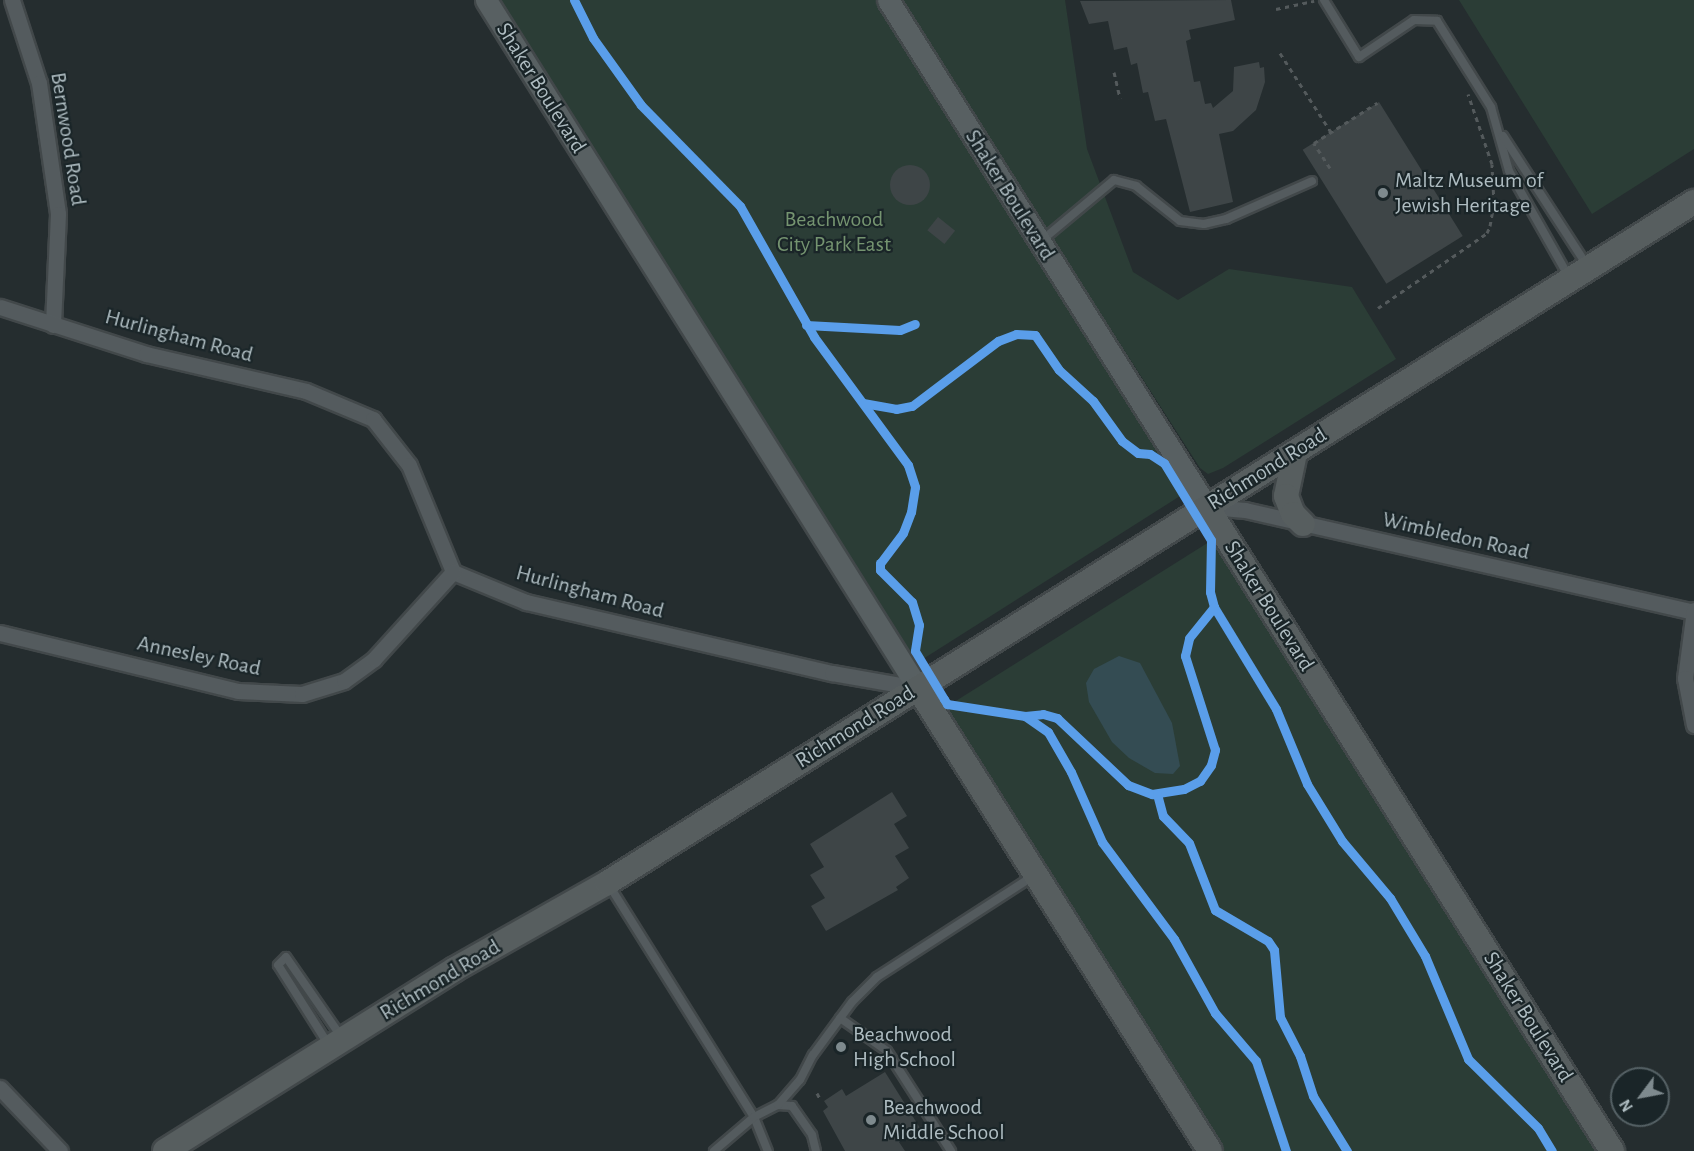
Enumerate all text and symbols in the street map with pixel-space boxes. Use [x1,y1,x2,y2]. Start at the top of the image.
street label: Shaker Boulevard [490,18,592,158]
street label: Bernwood Road [44,70,92,208]
street label: Shaker Boulevard [959,125,1061,265]
place label: Maltz Museum of Jewish Heritage [1395,167,1543,218]
marker: Maltz Museum of Jewish Heritage [1376,186,1390,200]
park label: Beachwood City Park East [777,206,891,258]
street label: Hurlingham Road [102,304,256,368]
street label: Richmond Road [1203,422,1331,516]
street label: Wimbledon Road [1380,506,1532,566]
street label: Shaker Boulevard [1218,536,1320,676]
street label: Hurlingham Road [513,560,667,624]
street label: Annesley Road [135,630,263,682]
street label: Richmond Road [791,680,919,774]
street label: Richmond Road [375,934,505,1026]
street label: Shaker Boulevard [1477,947,1579,1087]
place label: Beachwood High School [853,1021,956,1072]
marker: Beachwood High School [834,1040,848,1054]
north arrow [1610,1067,1670,1127]
place label: Beachwood Middle School [883,1094,1005,1146]
text: N [1617,1097,1636,1114]
marker: Beachwood Middle School [864,1113,878,1127]

